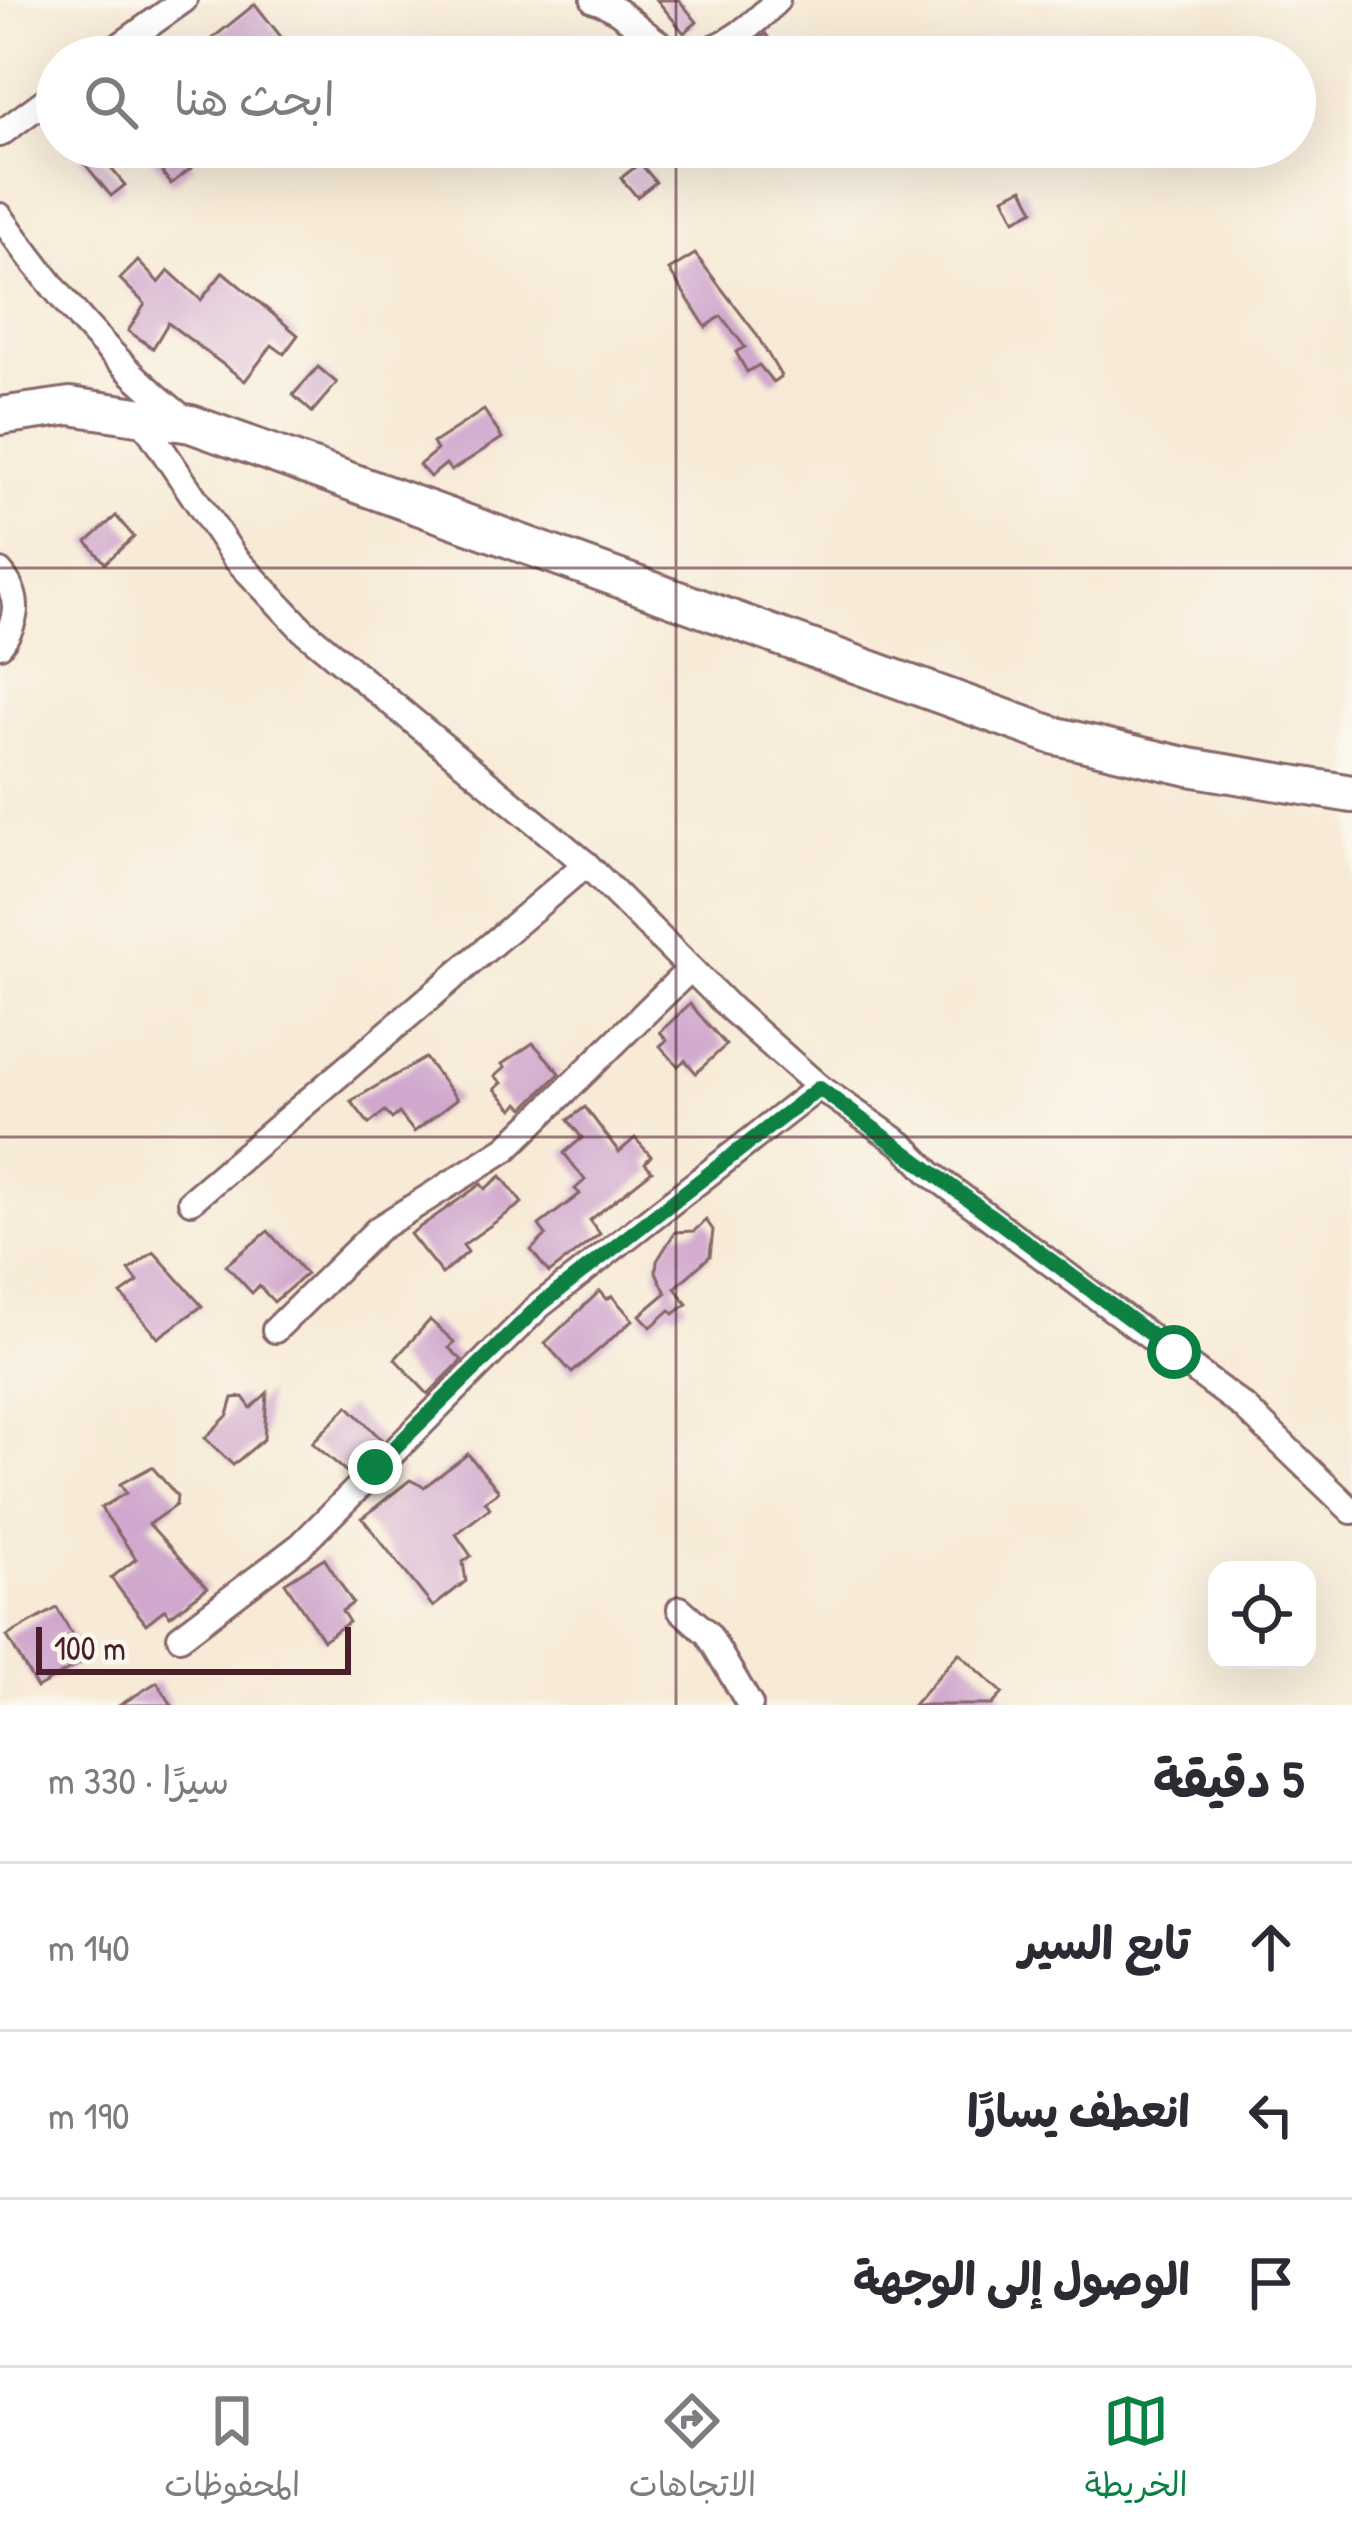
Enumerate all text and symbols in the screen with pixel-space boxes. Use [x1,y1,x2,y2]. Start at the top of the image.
search box [36,36,1316,168]
text: ابحث هنا [174,68,335,129]
icon: search [78,69,144,135]
route start [1147,1325,1201,1379]
route end [348,1440,402,1494]
map controls [1208,1561,1316,1669]
button: locate [1208,1561,1316,1669]
scale bar [36,1621,351,1674]
text: 100 m [54,1626,126,1670]
text: 5 دقيقة [1153,1744,1304,1813]
text: سيرًا · 330 m [48,1753,230,1806]
text: تابع السير [1019,1912,1190,1973]
icon: ahead [1238,1914,1304,1980]
text: 140 m [48,1920,130,1973]
text: انعطف يسارًا [967,2080,1190,2141]
icon: left [1238,2082,1304,2148]
text: 190 m [48,2088,129,2141]
text: الوصول إلى الوجهة [853,2248,1190,2309]
icon: arrive [1238,2250,1304,2316]
tab: المحفوظات [164,2388,300,2514]
tab: الاتجاهات [629,2388,756,2514]
tab: الخريطة [1085,2388,1188,2514]

